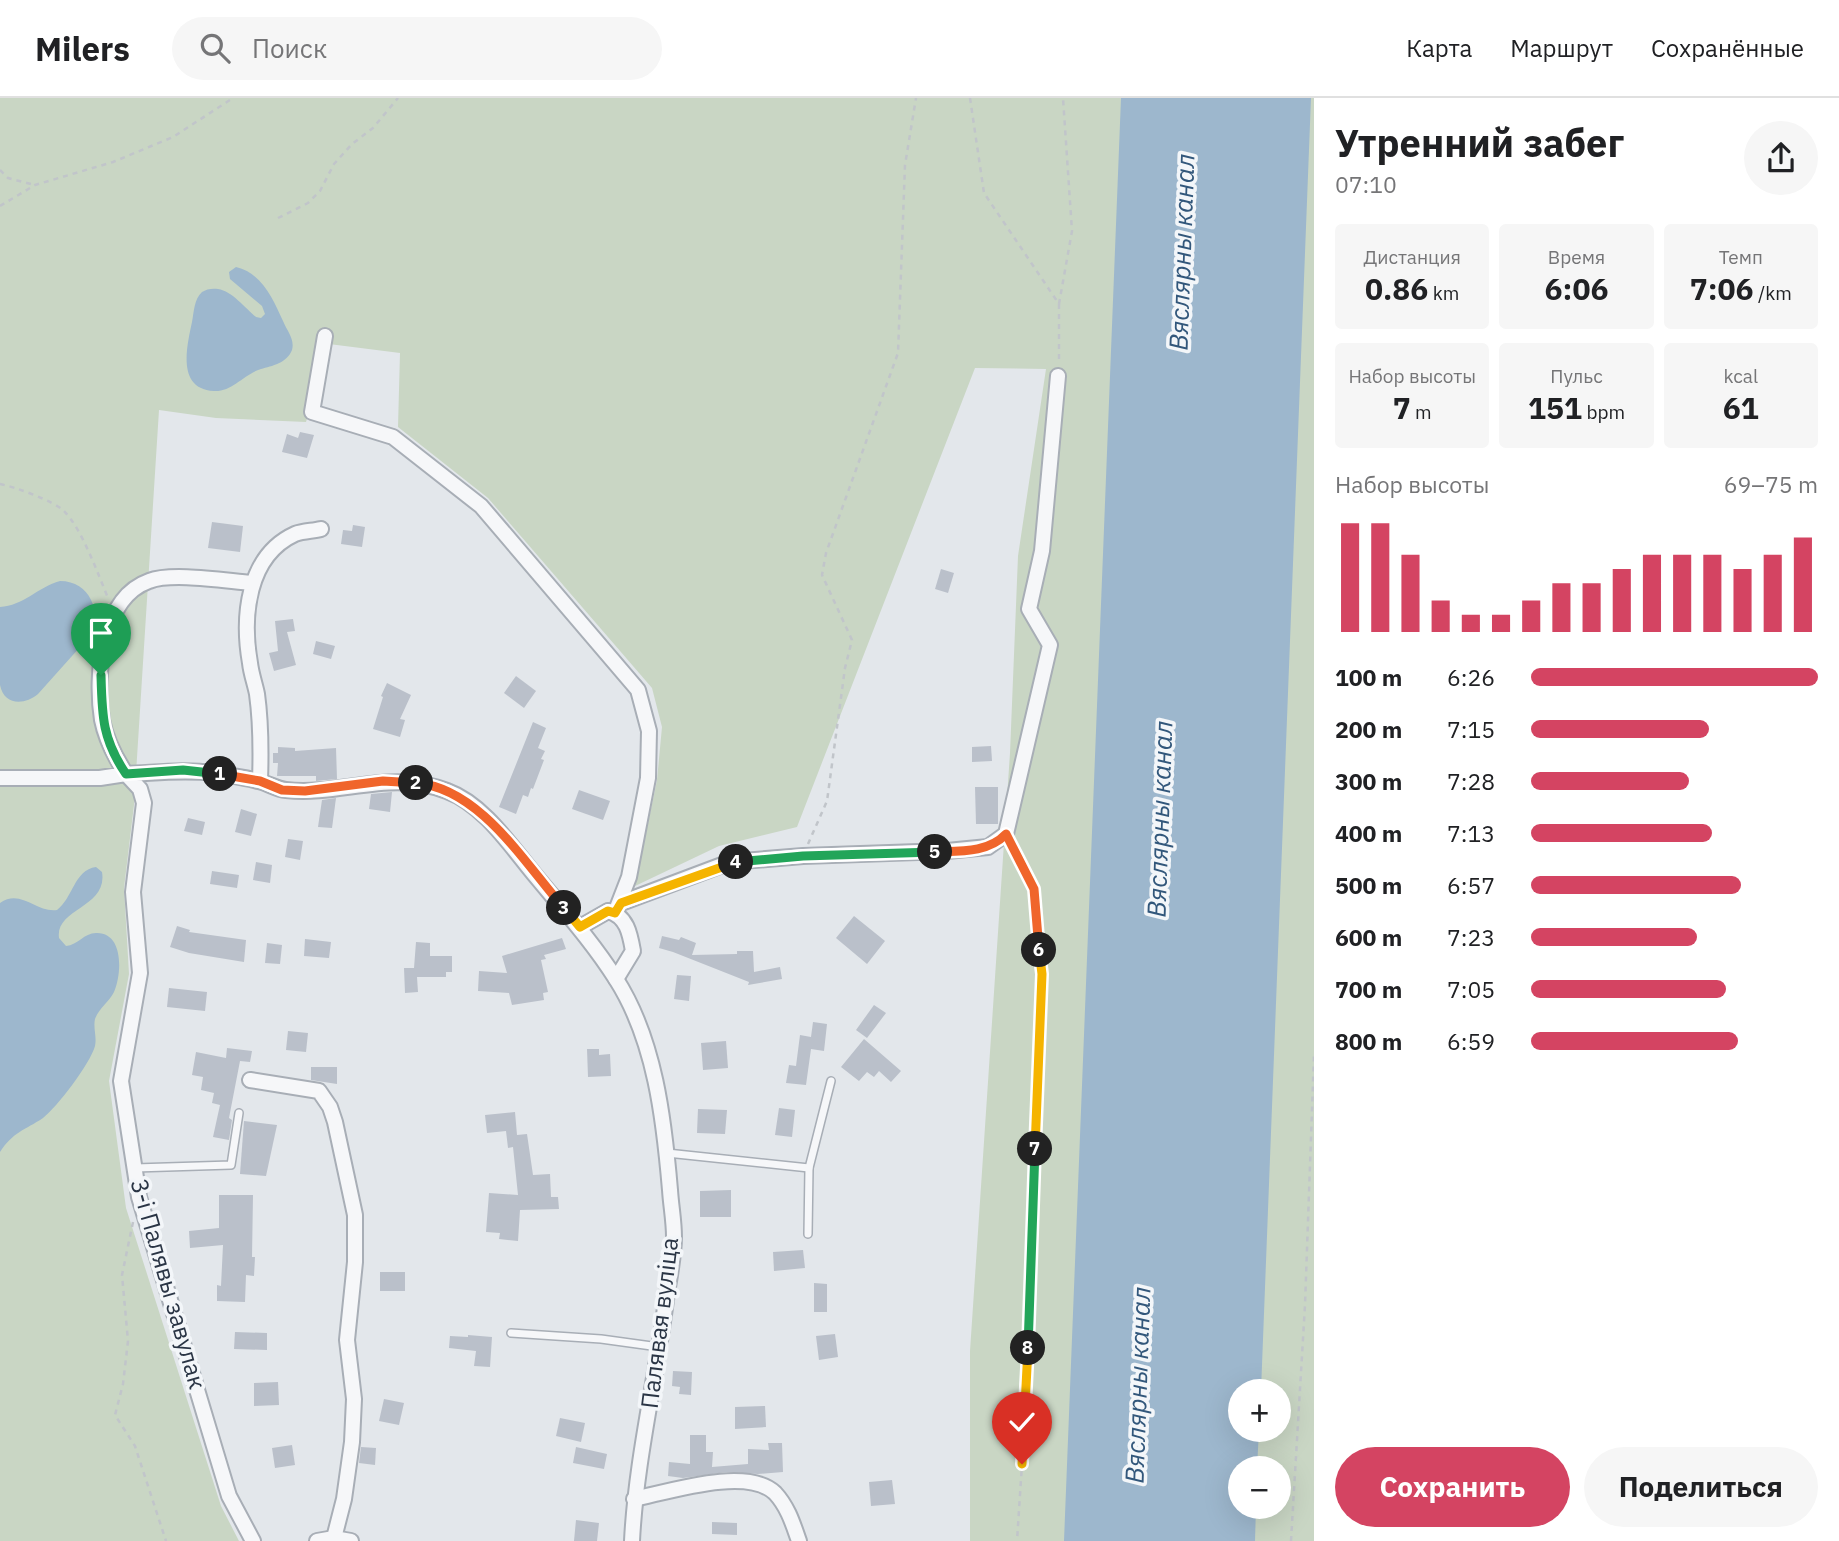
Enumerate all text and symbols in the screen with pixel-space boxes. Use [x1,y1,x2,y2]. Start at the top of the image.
search box [172,17,662,80]
text: Milers [35,27,130,70]
icon: search [196,29,234,67]
text: Поиск [252,31,327,65]
text: Карта [1406,32,1472,64]
text: Маршрут [1510,32,1613,64]
text: Сохранённые [1651,32,1804,64]
text: Утренний забег [1335,118,1624,167]
button: share [1744,121,1818,195]
water label: Вяслярны канал [1161,153,1201,351]
text: 07:10 [1335,169,1397,199]
text: Дистанция [1363,245,1461,269]
text: Время [1548,245,1605,269]
text: Темп [1719,245,1763,269]
text: 0.86 [1365,269,1428,308]
text: 6:06 [1545,269,1608,308]
text: 7:06 [1690,269,1754,308]
text: km [1428,281,1459,305]
text: /km [1754,281,1792,305]
text: Набор высоты [1348,364,1476,388]
text: Пульс [1550,364,1603,388]
text: kcal [1724,364,1758,388]
text: 7 [1393,388,1411,427]
text: 151 [1528,388,1582,427]
text: 61 [1723,388,1759,427]
text: m [1411,400,1432,424]
text: bpm [1582,400,1625,424]
text: Набор высоты [1335,469,1489,499]
text: 69–75 m [1724,469,1818,499]
pin [71,603,131,675]
icon: arrive [82,614,120,652]
text: 100 m [1335,662,1402,692]
text: 6:26 [1447,662,1495,692]
text: 200 m [1335,714,1402,744]
text: 7:15 [1447,714,1495,744]
water label: Вяслярны канал [1139,720,1179,918]
pin: 1 [202,756,238,792]
text: 1 [214,761,225,785]
pin: 2 [398,766,434,800]
text: 300 m [1335,766,1402,796]
text: 7:28 [1447,766,1495,796]
text: 2 [410,770,421,794]
text: 400 m [1335,818,1402,848]
text: 7:13 [1447,818,1495,848]
pin: 5 [918,834,953,870]
text: 5 [929,839,940,863]
pin: 4 [718,844,754,880]
text: 4 [730,849,741,873]
text: 500 m [1335,870,1402,900]
text: 6:57 [1447,870,1495,900]
pin: 3 [546,890,582,926]
text: 3 [558,895,569,919]
text: 600 m [1335,922,1402,952]
text: 7:23 [1447,922,1495,952]
pin: 6 [1021,932,1056,968]
text: 6 [1033,937,1044,961]
text: 700 m [1335,974,1402,1004]
text: 7:05 [1447,974,1495,1004]
text: 800 m [1335,1026,1402,1056]
text: 6:59 [1447,1026,1495,1056]
pin: 7 [1018,1132,1052,1166]
text: 7 [1029,1136,1040,1160]
street label: 3-і Палявы завулак [124,1175,214,1393]
street label: Палявая вуліца [633,1235,685,1410]
water label: Вяслярны канал [1117,1286,1157,1484]
pin: 8 [1010,1330,1046,1366]
text: 8 [1022,1335,1033,1359]
map controls [1228,1379,1291,1519]
button: + [1228,1379,1291,1442]
pin [992,1392,1052,1464]
icon: check [1003,1403,1041,1441]
button: Сохранить [1335,1447,1570,1527]
button: Поделиться [1584,1447,1818,1527]
button: − [1228,1456,1291,1519]

